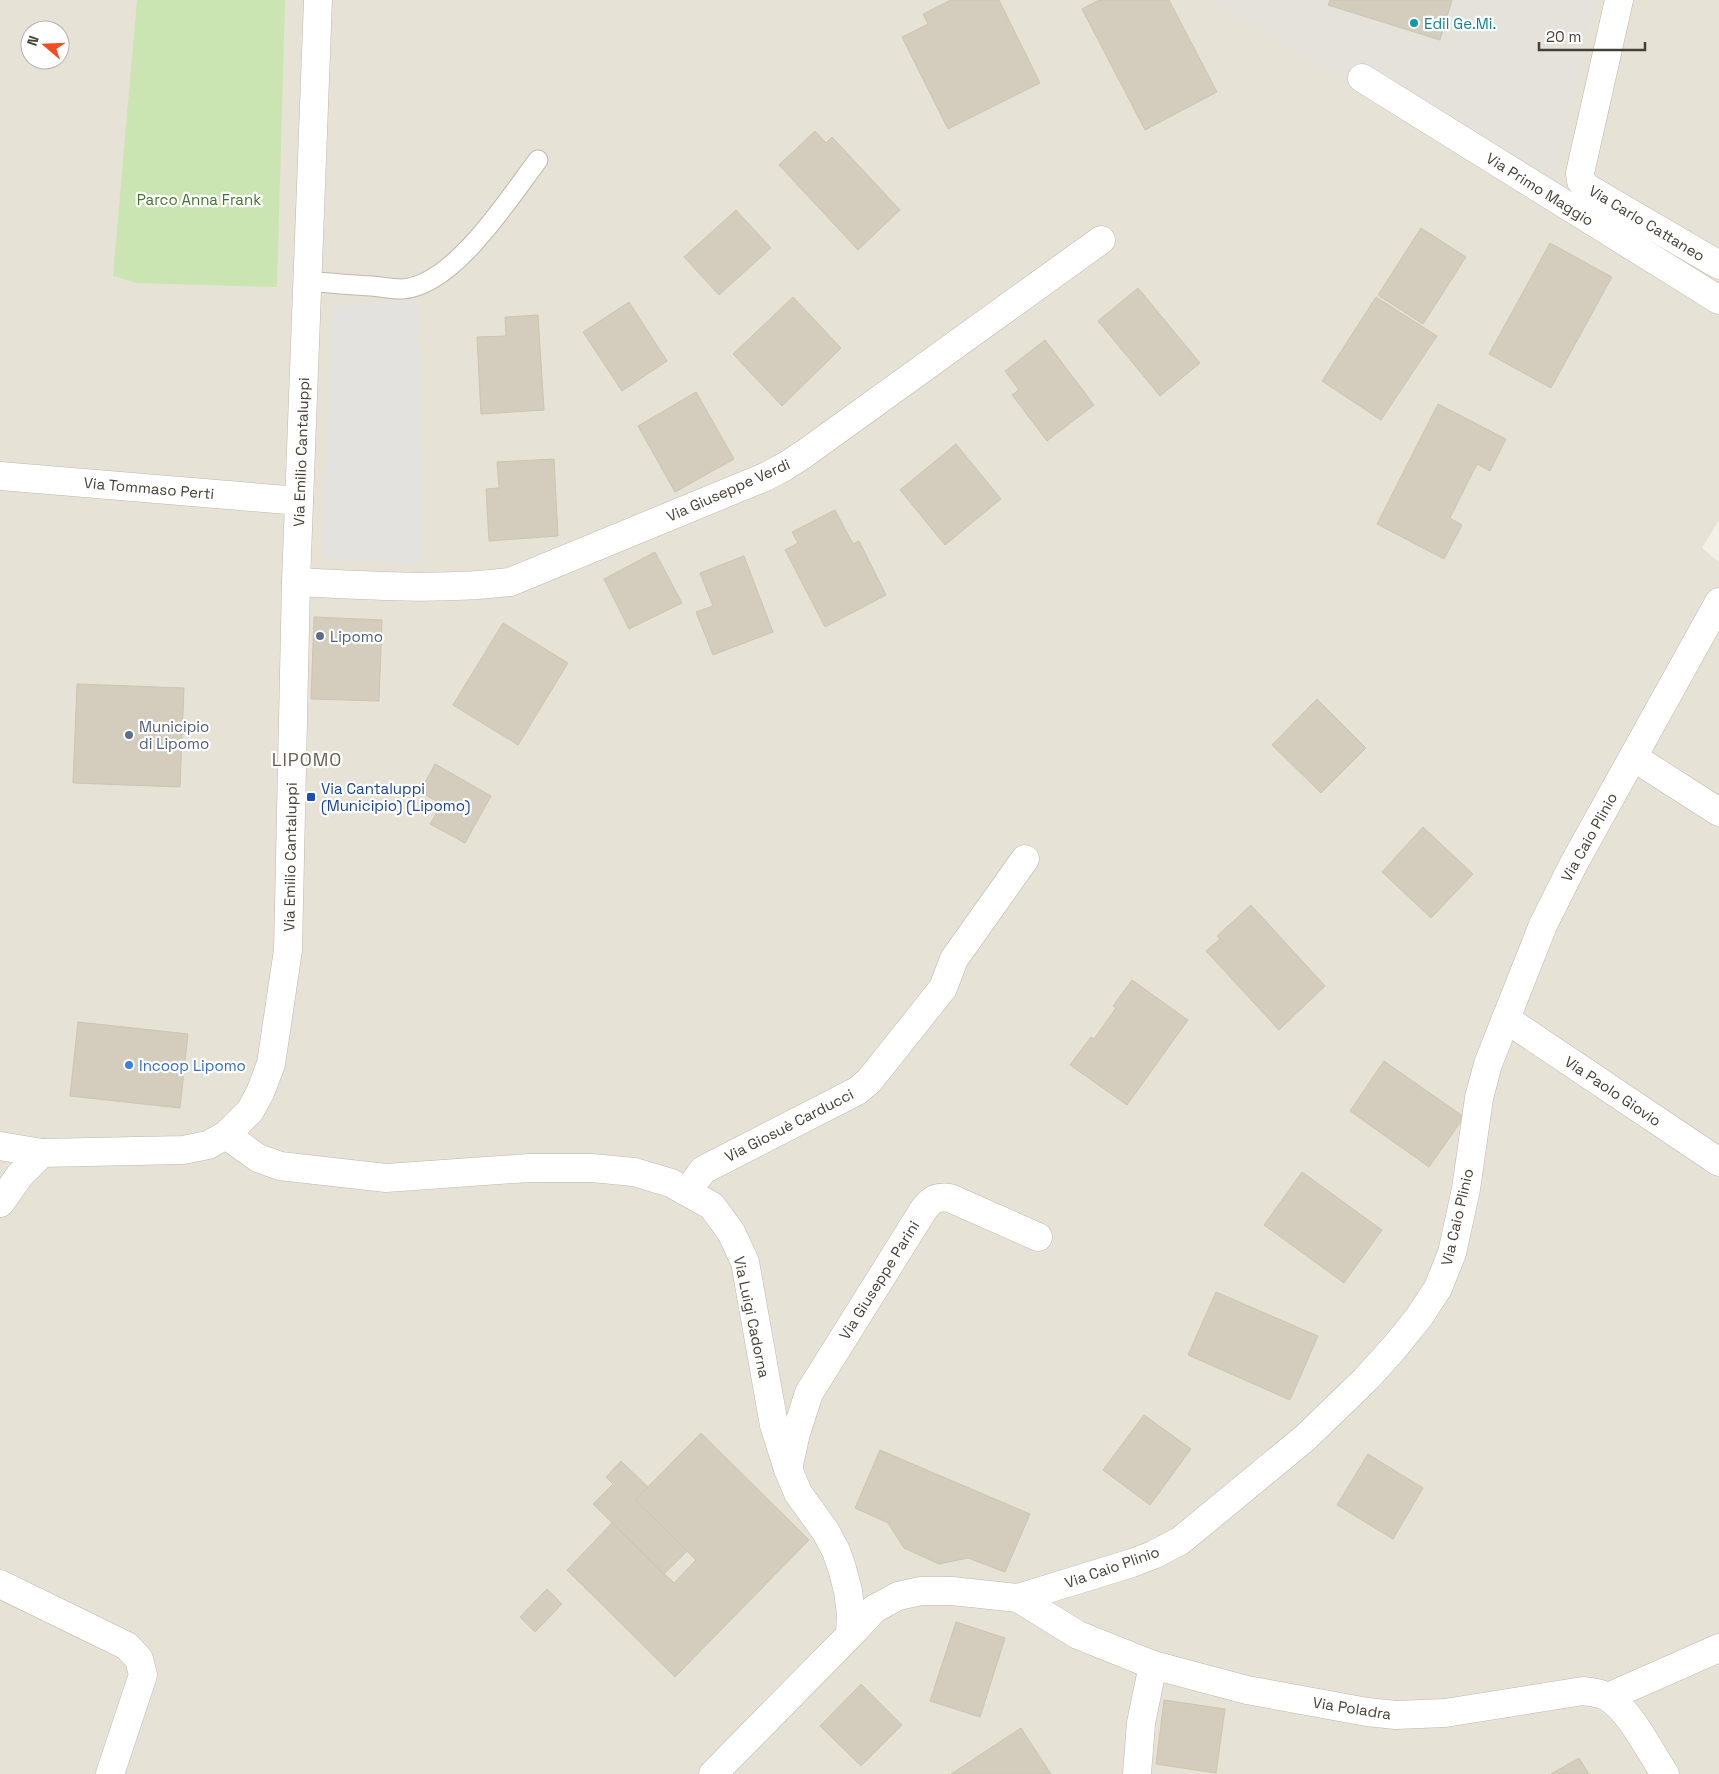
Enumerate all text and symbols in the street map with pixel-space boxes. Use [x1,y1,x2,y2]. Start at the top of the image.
place label: Edil Ge.Mi. [1424,14,1496,33]
marker: Edil Ge.Mi. [1408,17,1420,29]
north arrow [20,20,70,70]
scale bar [1539,20,1645,52]
text: 20 m [1546,27,1581,46]
text: N [23,33,43,48]
street label: Via Primo Maggio [1483,148,1597,230]
street label: Via Carlo Cattaneo [1585,181,1709,265]
park label: Parco Anna Frank [137,190,261,209]
street label: Via Emilio Cantaluppi [289,377,313,527]
street label: Via Giuseppe Verdi [663,454,793,526]
street label: Via Tommaso Perti [83,473,215,503]
place label: Lipomo [330,627,383,646]
marker: Lipomo [314,630,326,642]
place label: Municipio di Lipomo [139,717,209,753]
marker: Municipio di Lipomo [123,729,135,741]
district label: LIPOMO [272,748,342,771]
place label: Via Cantaluppi (Municipio) (Lipomo) [321,779,470,816]
street label: Via Emilio Cantaluppi [279,782,301,932]
street label: Via Caio Plinio [1557,789,1621,885]
marker: Via Cantaluppi (Municipio) (Lipomo) [305,791,317,803]
street label: Via Paolo Giovio [1561,1052,1665,1130]
place label: Incoop Lipomo [139,1056,246,1075]
marker: Incoop Lipomo [123,1059,135,1071]
street label: Via Giosuè Carducci [721,1084,857,1166]
street label: Via Caio Plinio [1437,1167,1477,1267]
street label: Via Giuseppe Parini [835,1217,923,1343]
street label: Via Luigi Cadorna [730,1254,774,1380]
street label: Via Caio Plinio [1062,1542,1162,1592]
street label: Via Poladra [1311,1692,1393,1724]

